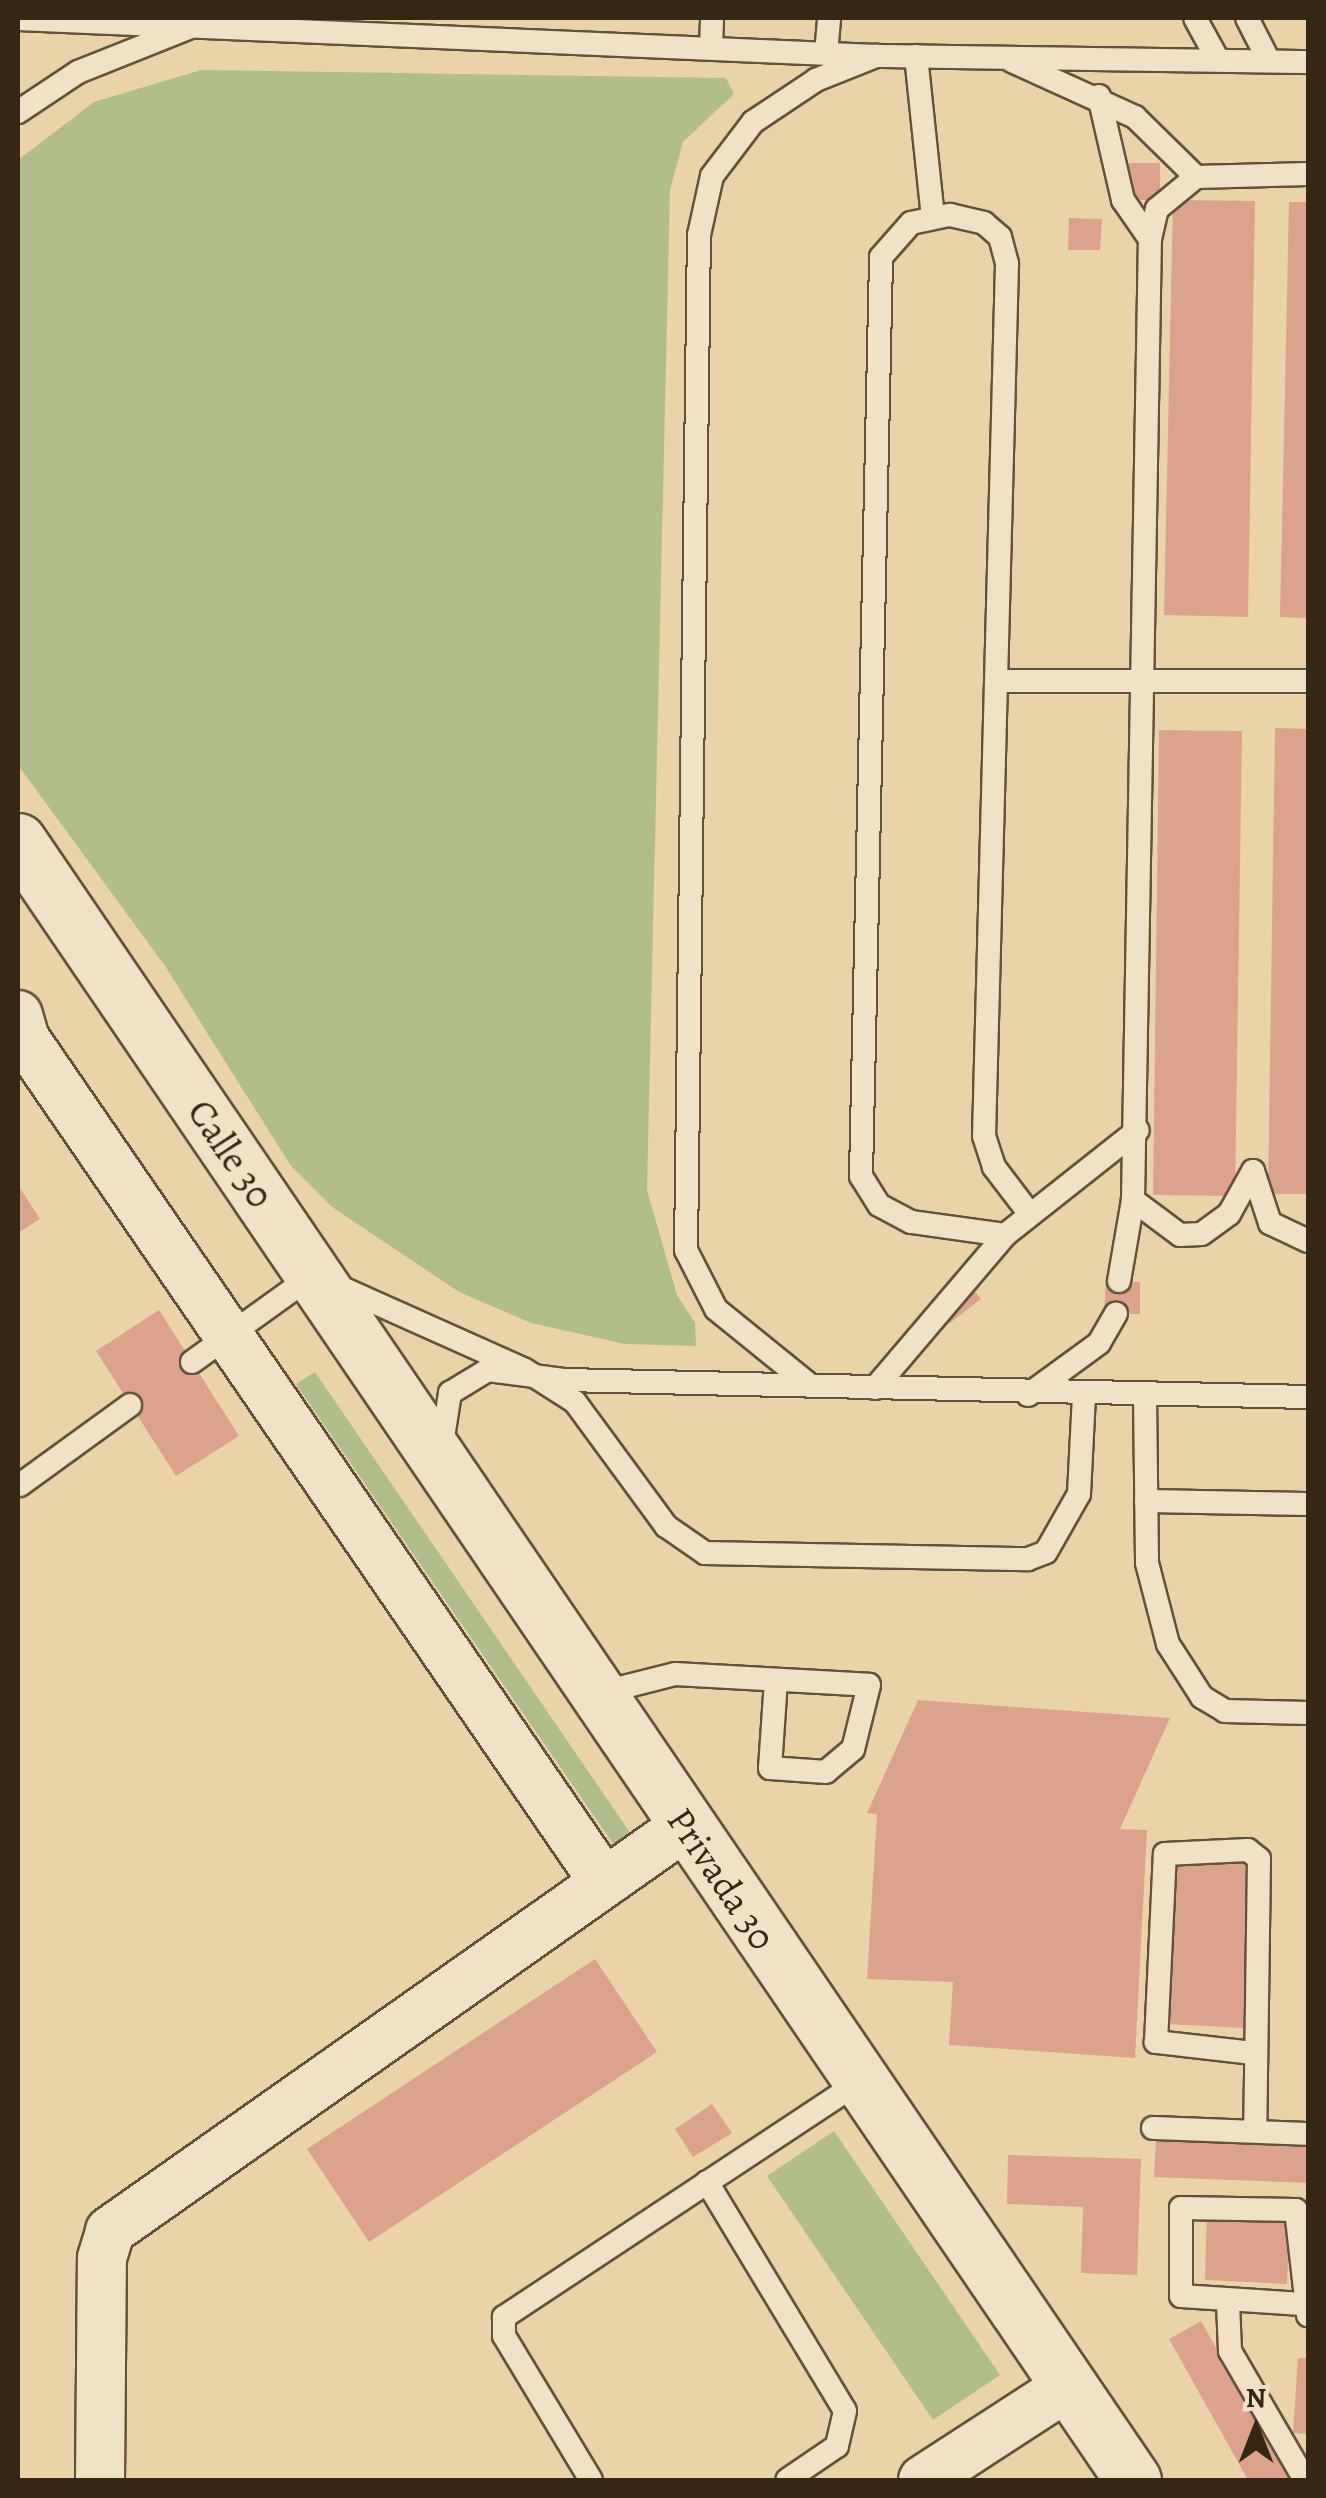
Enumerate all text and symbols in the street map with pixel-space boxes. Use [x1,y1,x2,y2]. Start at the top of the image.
street label: Calle 30 [177,1091,283,1217]
street label: Privada 30 [657,1799,785,1959]
north arrow [1206,2378,1306,2478]
text: N [1246,2379,1266,2417]

